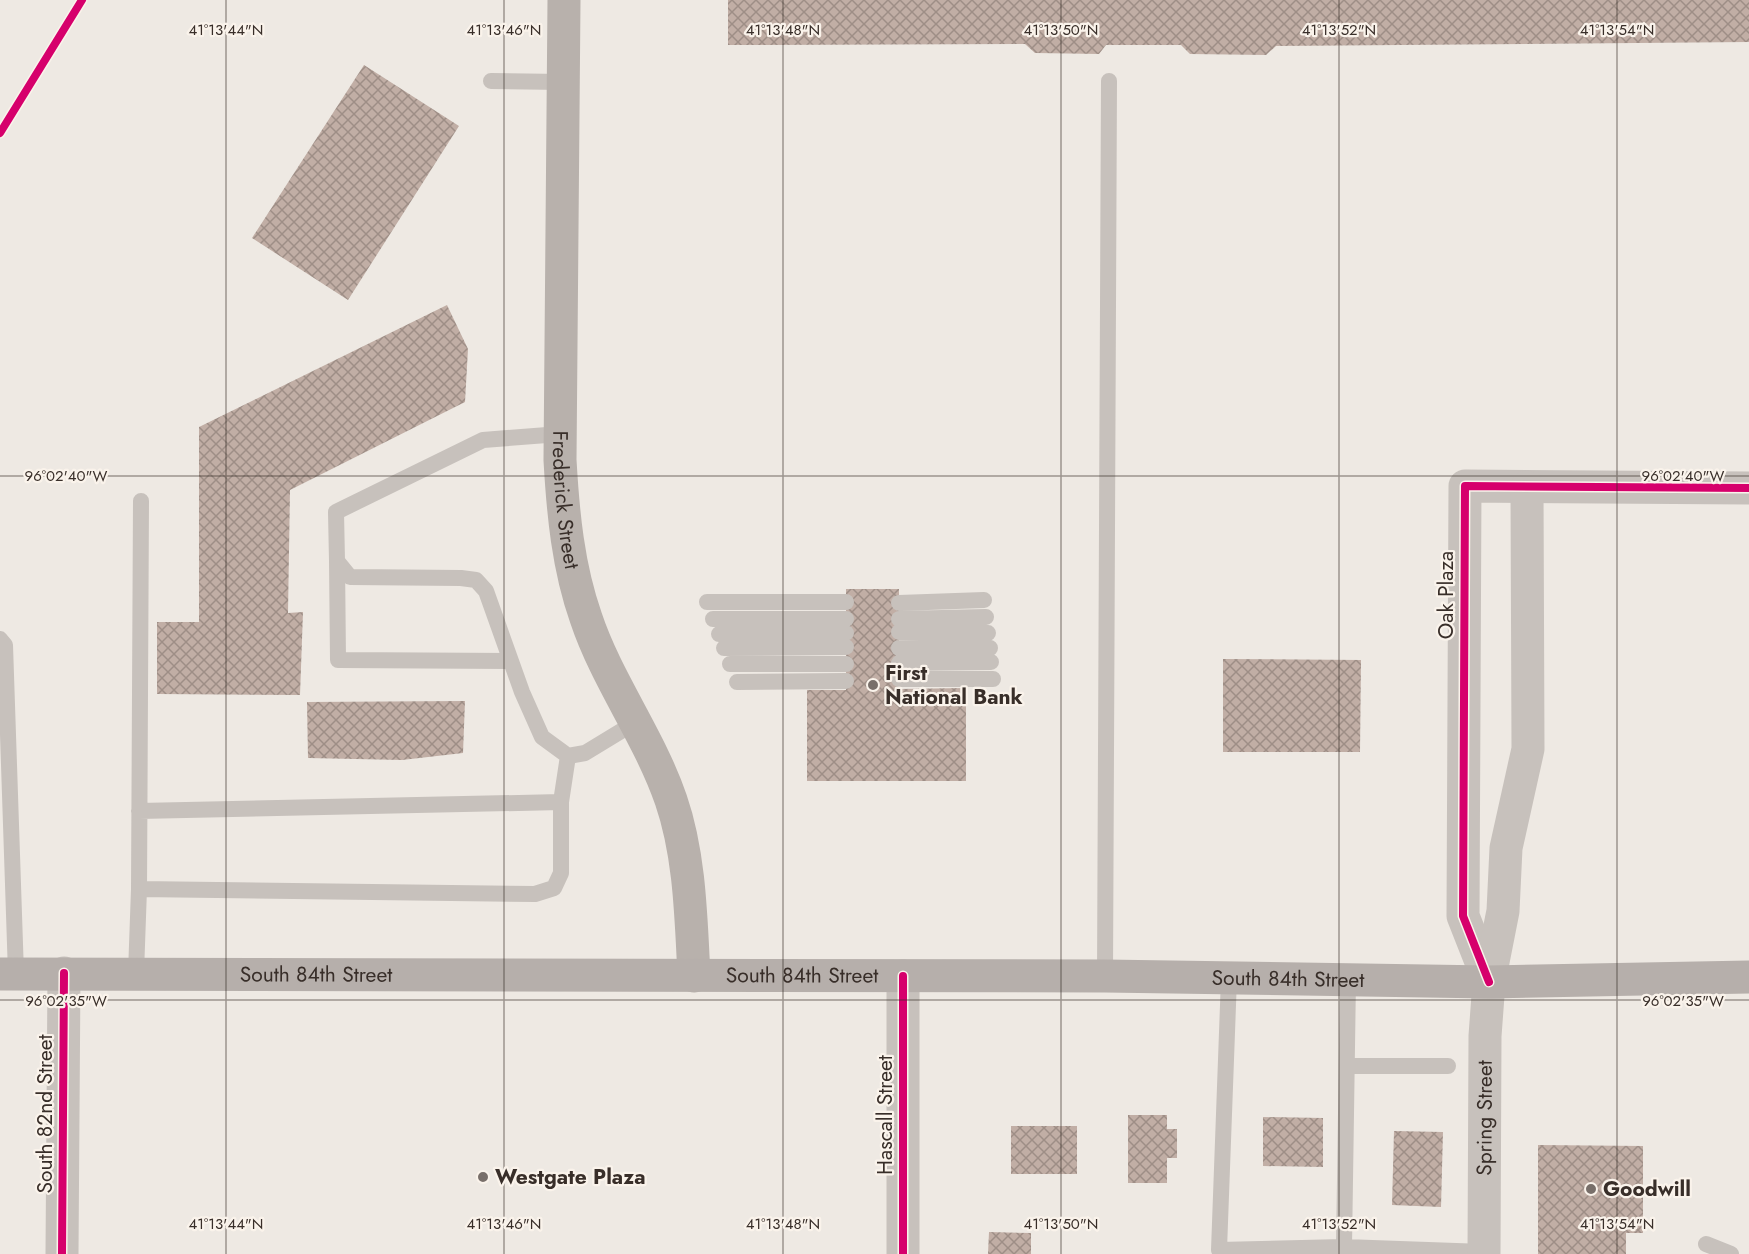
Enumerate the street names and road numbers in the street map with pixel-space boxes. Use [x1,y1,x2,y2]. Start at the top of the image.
street label: Frederick Street [545,430,587,572]
street label: Oak Plaza [1431,551,1461,639]
street label: South 84th Street [240,959,392,990]
street label: South 84th Street [726,960,878,991]
street label: South 84th Street [1211,963,1365,995]
street label: South 82nd Street [30,1034,60,1194]
street label: Hascall Street [870,1055,900,1175]
street label: Spring Street [1469,1060,1500,1176]

